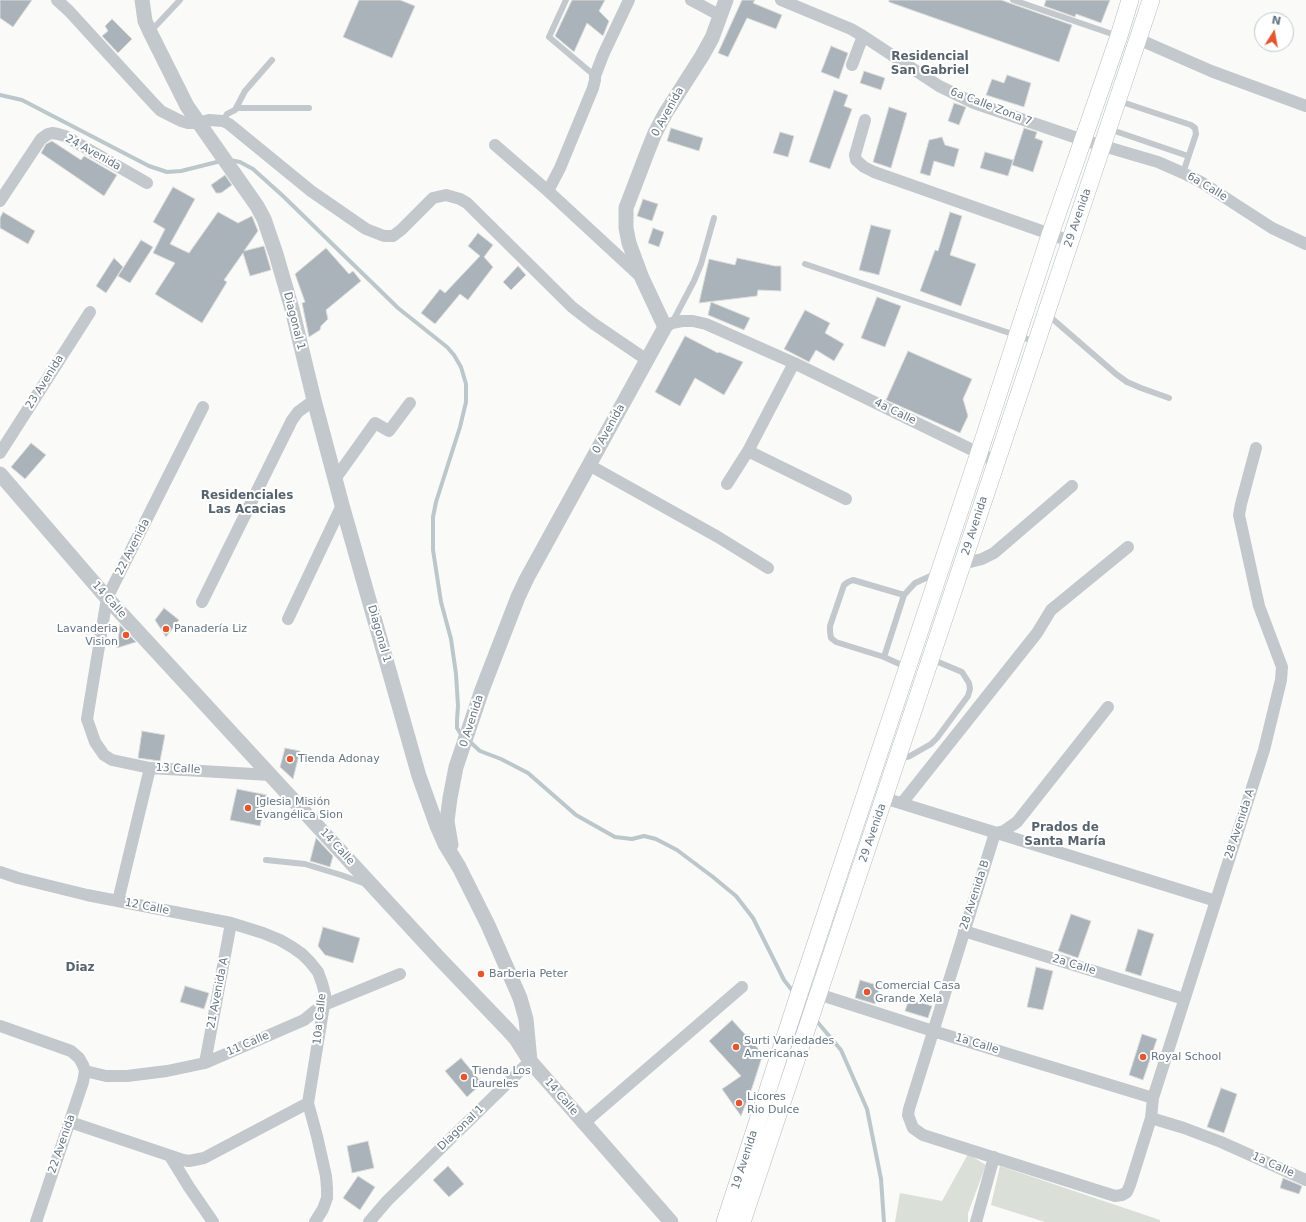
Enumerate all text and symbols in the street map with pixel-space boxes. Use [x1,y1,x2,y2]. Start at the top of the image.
north arrow [1254,12,1294,52]
text: N [1270,13,1282,28]
district label: Residencial San Gabriel [891,50,969,78]
street label: 0 Avenida [649,85,687,139]
street label: 6a Calle Zona 7 [948,85,1034,129]
street label: 24 Avenida [63,132,123,174]
street label: 6a Calle [1185,170,1229,204]
street label: 29 Avenida [1062,187,1094,249]
street label: Diagonal 1 [280,291,308,351]
street label: 23 Avenida [23,352,67,412]
street label: 4a Calle [872,396,918,428]
street label: 0 Avenida [590,402,628,456]
district label: Residenciales Las Acacias [201,489,293,517]
street label: 29 Avenida [959,495,991,557]
street label: 22 Avenida [113,517,153,577]
street label: 14 Calle [89,579,129,621]
street label: Diagonal 1 [364,604,394,664]
place label: Lavanderia Vision [57,622,118,648]
place label: Panadería Liz [174,622,247,636]
marker: Panadería Liz [161,624,171,634]
marker: Lavanderia Vision [121,630,131,640]
street label: 0 Avenida [457,693,487,749]
place label: Tienda Adonay [298,752,380,766]
marker: Tienda Adonay [285,754,295,764]
street label: 13 Calle [155,761,201,777]
street label: 28 Avenida A [1223,788,1257,860]
place label: Iglesia Misión Evangélica Sion [256,795,343,821]
street label: 29 Avenida [857,802,889,864]
marker: Iglesia Misión Evangélica Sion [243,803,253,813]
district label: Prados de Santa María [1024,821,1106,849]
street label: 14 Calle [317,826,357,868]
street label: 28 Avenida B [958,859,992,931]
street label: 12 Calle [124,896,170,918]
street label: 2a Calle [1051,952,1097,978]
street label: 21 Avenida A [205,956,231,1030]
district label: Diaz [65,961,95,975]
place label: Barberia Peter [489,967,568,981]
marker: Barberia Peter [476,969,486,979]
place label: Comercial Casa Grande Xela [875,979,960,1005]
marker: Comercial Casa Grande Xela [862,987,872,997]
street label: 10a Calle [311,993,329,1045]
street label: 11 Calle [225,1029,271,1059]
street label: 1a Calle [954,1031,1000,1057]
place label: Surti Variedades Americanas [744,1034,834,1060]
marker: Surti Variedades Americanas [731,1042,741,1052]
place label: Royal School [1151,1050,1221,1064]
marker: Royal School [1138,1052,1148,1062]
place label: Tienda Los Laureles [472,1064,531,1090]
marker: Tienda Los Laureles [459,1072,469,1082]
street label: 14 Calle [541,1076,581,1118]
place label: Licores Rio Dulce [747,1090,799,1116]
marker: Licores Rio Dulce [734,1098,744,1108]
street label: Diagonal 1 [435,1103,487,1153]
street label: 22 Avenida [46,1113,78,1175]
street label: 19 Avenida [729,1129,761,1191]
street label: 1a Calle [1250,1150,1296,1180]

